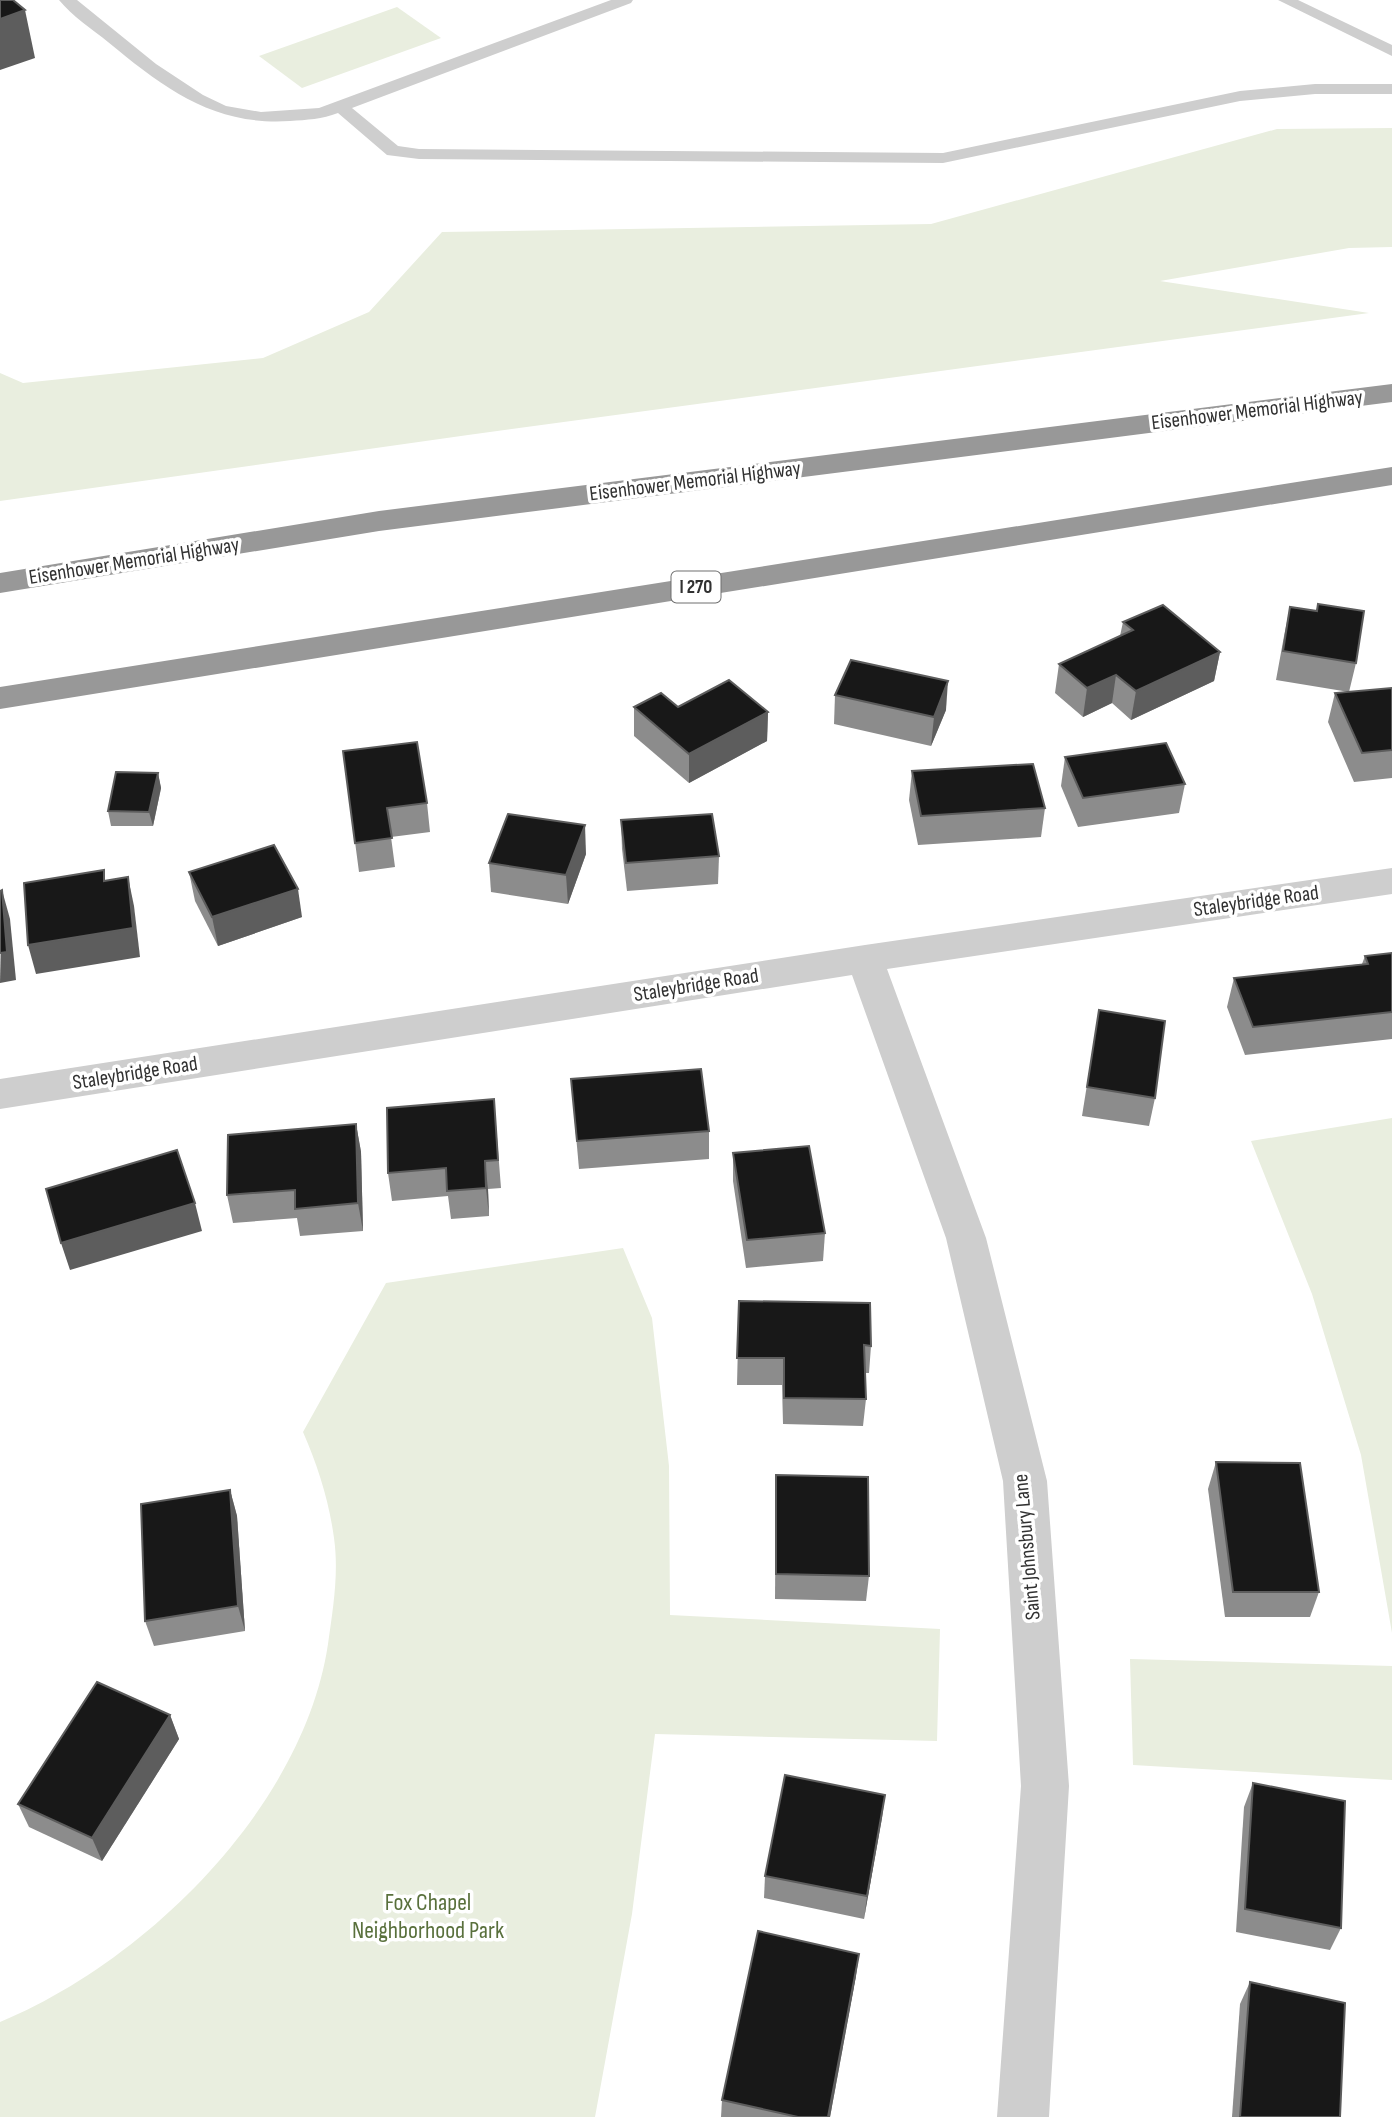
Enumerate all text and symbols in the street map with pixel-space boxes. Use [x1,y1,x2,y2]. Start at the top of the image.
street label: Eisenhower Memorial Highway [1150,385,1364,435]
street label: Eisenhower Memorial Highway [588,456,802,506]
street label: Eisenhower Memorial Highway [27,532,241,590]
road number: I 270 [672,572,720,602]
street label: Staleybridge Road [1192,880,1320,922]
street label: Staleybridge Road [632,963,760,1007]
street label: Staleybridge Road [71,1051,199,1095]
street label: Saint Johnsbury Lane [1008,1473,1046,1621]
park label: Fox Chapel Neighborhood Park [352,1888,504,1945]

